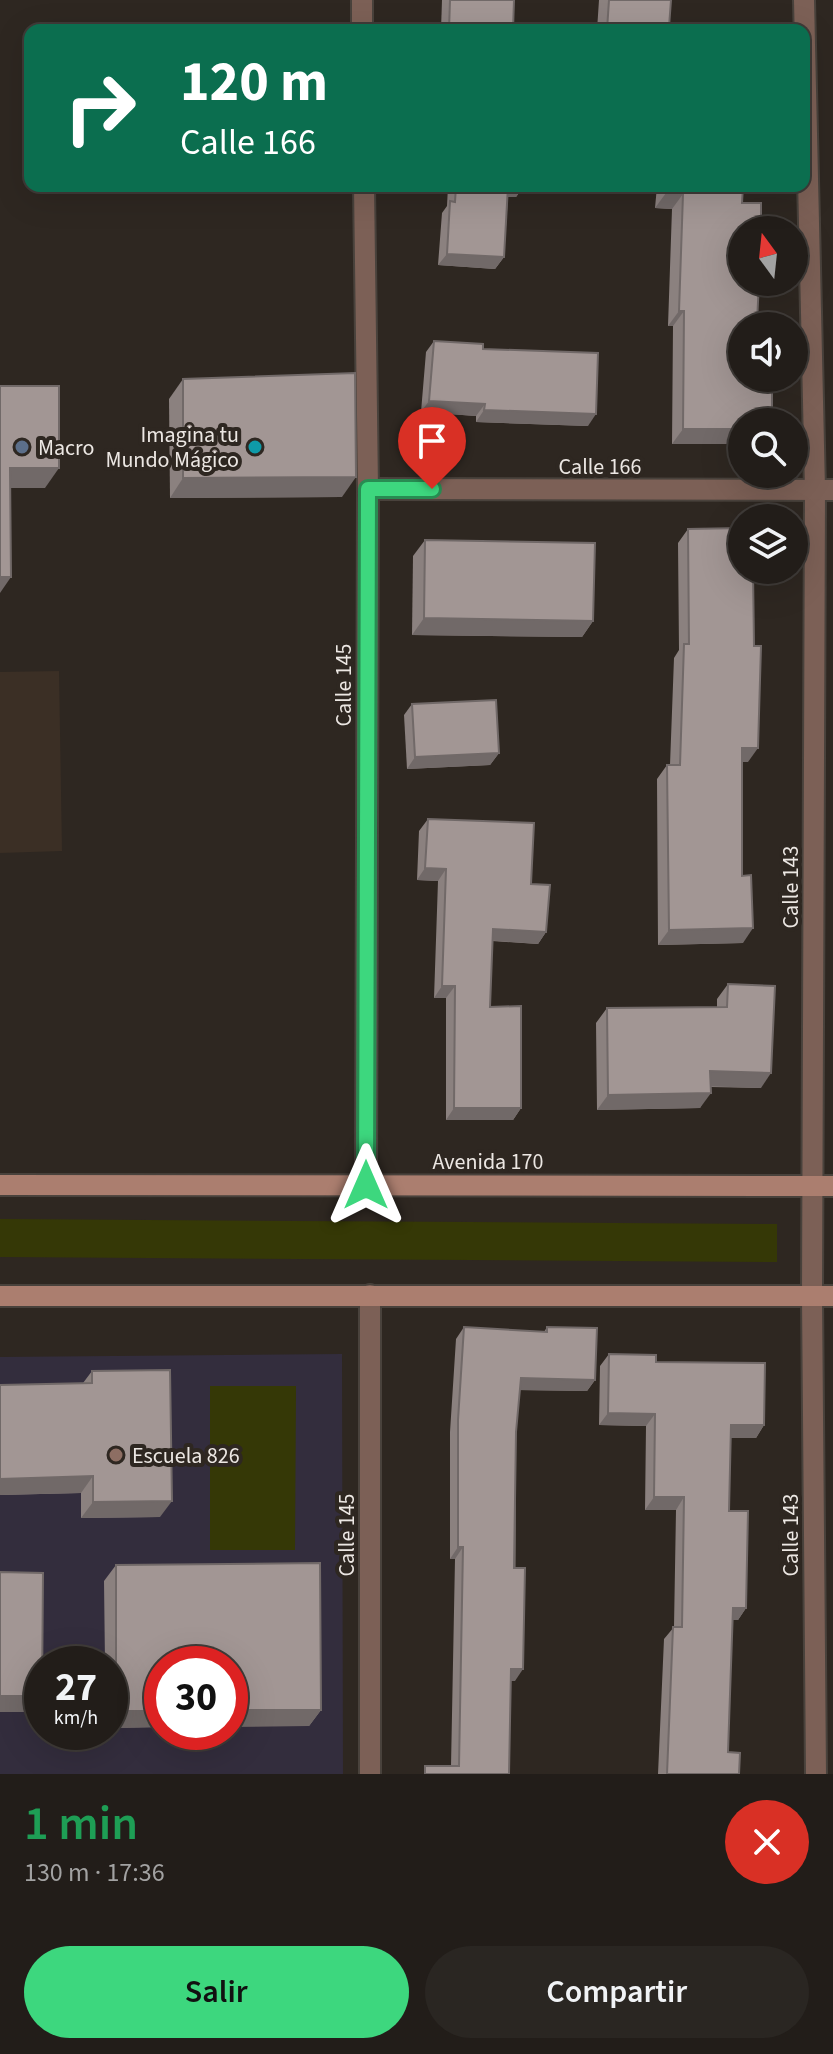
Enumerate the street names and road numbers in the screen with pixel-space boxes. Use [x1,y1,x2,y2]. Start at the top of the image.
street label: Calle 166 [559,451,642,483]
street label: Calle 145 [328,644,360,726]
street label: Calle 143 [775,846,807,928]
street label: Avenida 170 [433,1146,543,1178]
street label: Calle 145 [331,1494,363,1576]
street label: Calle 143 [775,1494,807,1576]

